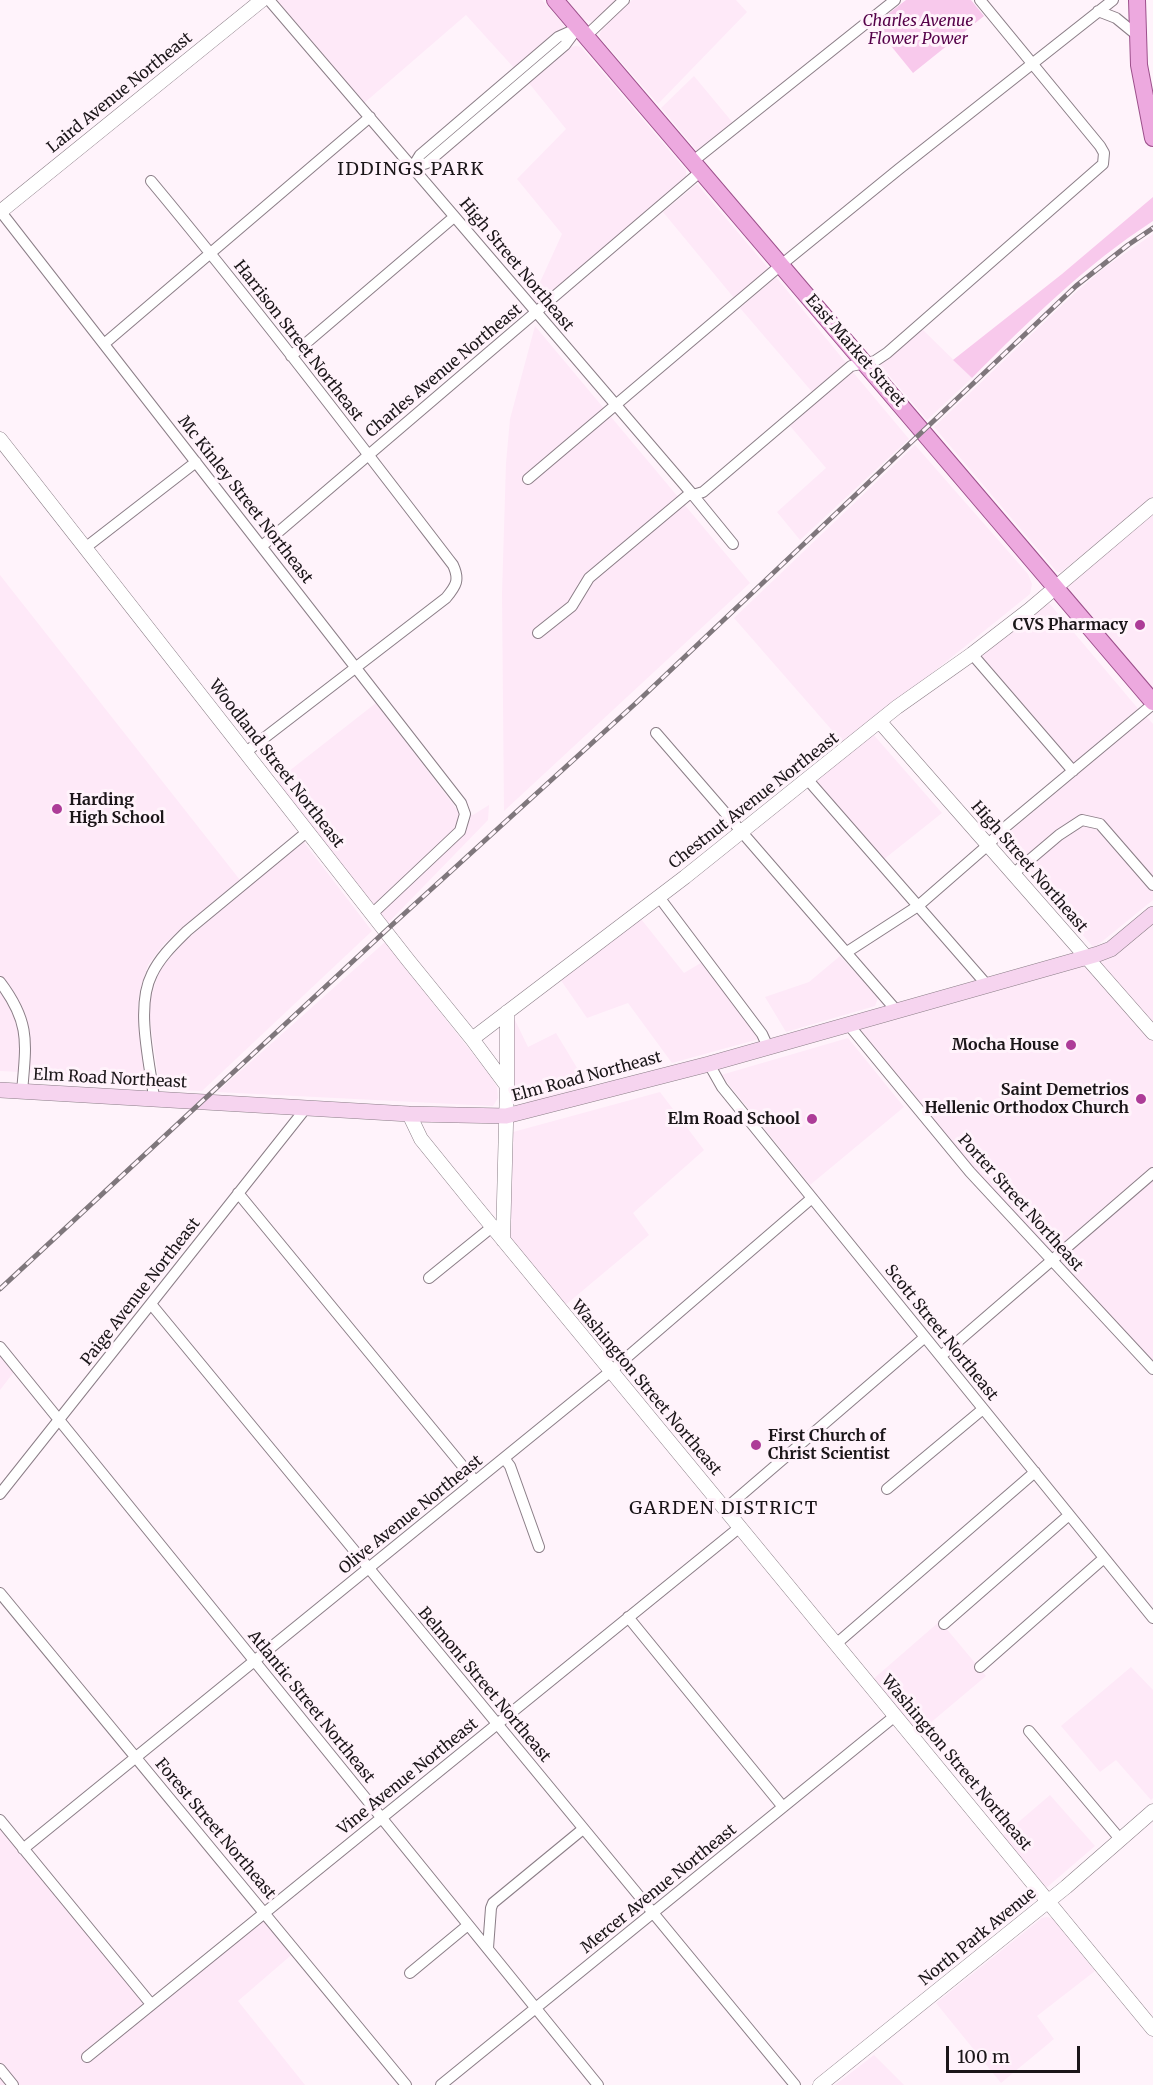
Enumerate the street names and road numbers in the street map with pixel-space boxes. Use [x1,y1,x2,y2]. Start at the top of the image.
street label: Laird Avenue Northeast [44,29,196,157]
street label: High Street Northeast [455,195,577,335]
street label: Harrison Street Northeast [229,257,367,425]
street label: East Market Street [801,291,909,411]
street label: Charles Avenue Northeast [362,300,526,442]
street label: Mc Kinley Street Northeast [174,412,316,588]
street label: Woodland Street Northeast [204,676,348,852]
street label: Chestnut Avenue Northeast [665,729,843,873]
street label: High Street Northeast [967,797,1091,937]
street label: Elm Road Northeast [510,1048,664,1106]
street label: Elm Road Northeast [33,1065,187,1093]
street label: Porter Street Northeast [953,1131,1087,1275]
street label: Paige Avenue Northeast [77,1214,205,1370]
street label: Scott Street Northeast [880,1261,1002,1405]
street label: Washington Street Northeast [567,1296,725,1480]
street label: Olive Avenue Northeast [335,1451,487,1579]
street label: Belmont Street Northeast [414,1604,554,1766]
street label: Atlantic Street Northeast [244,1627,378,1787]
street label: Washington Street Northeast [877,1671,1035,1855]
street label: Vine Avenue Northeast [334,1715,482,1839]
street label: Forest Street Northeast [151,1755,279,1903]
street label: Mercer Avenue Northeast [577,1820,741,1958]
street label: North Park Avenue [916,1884,1040,1990]

